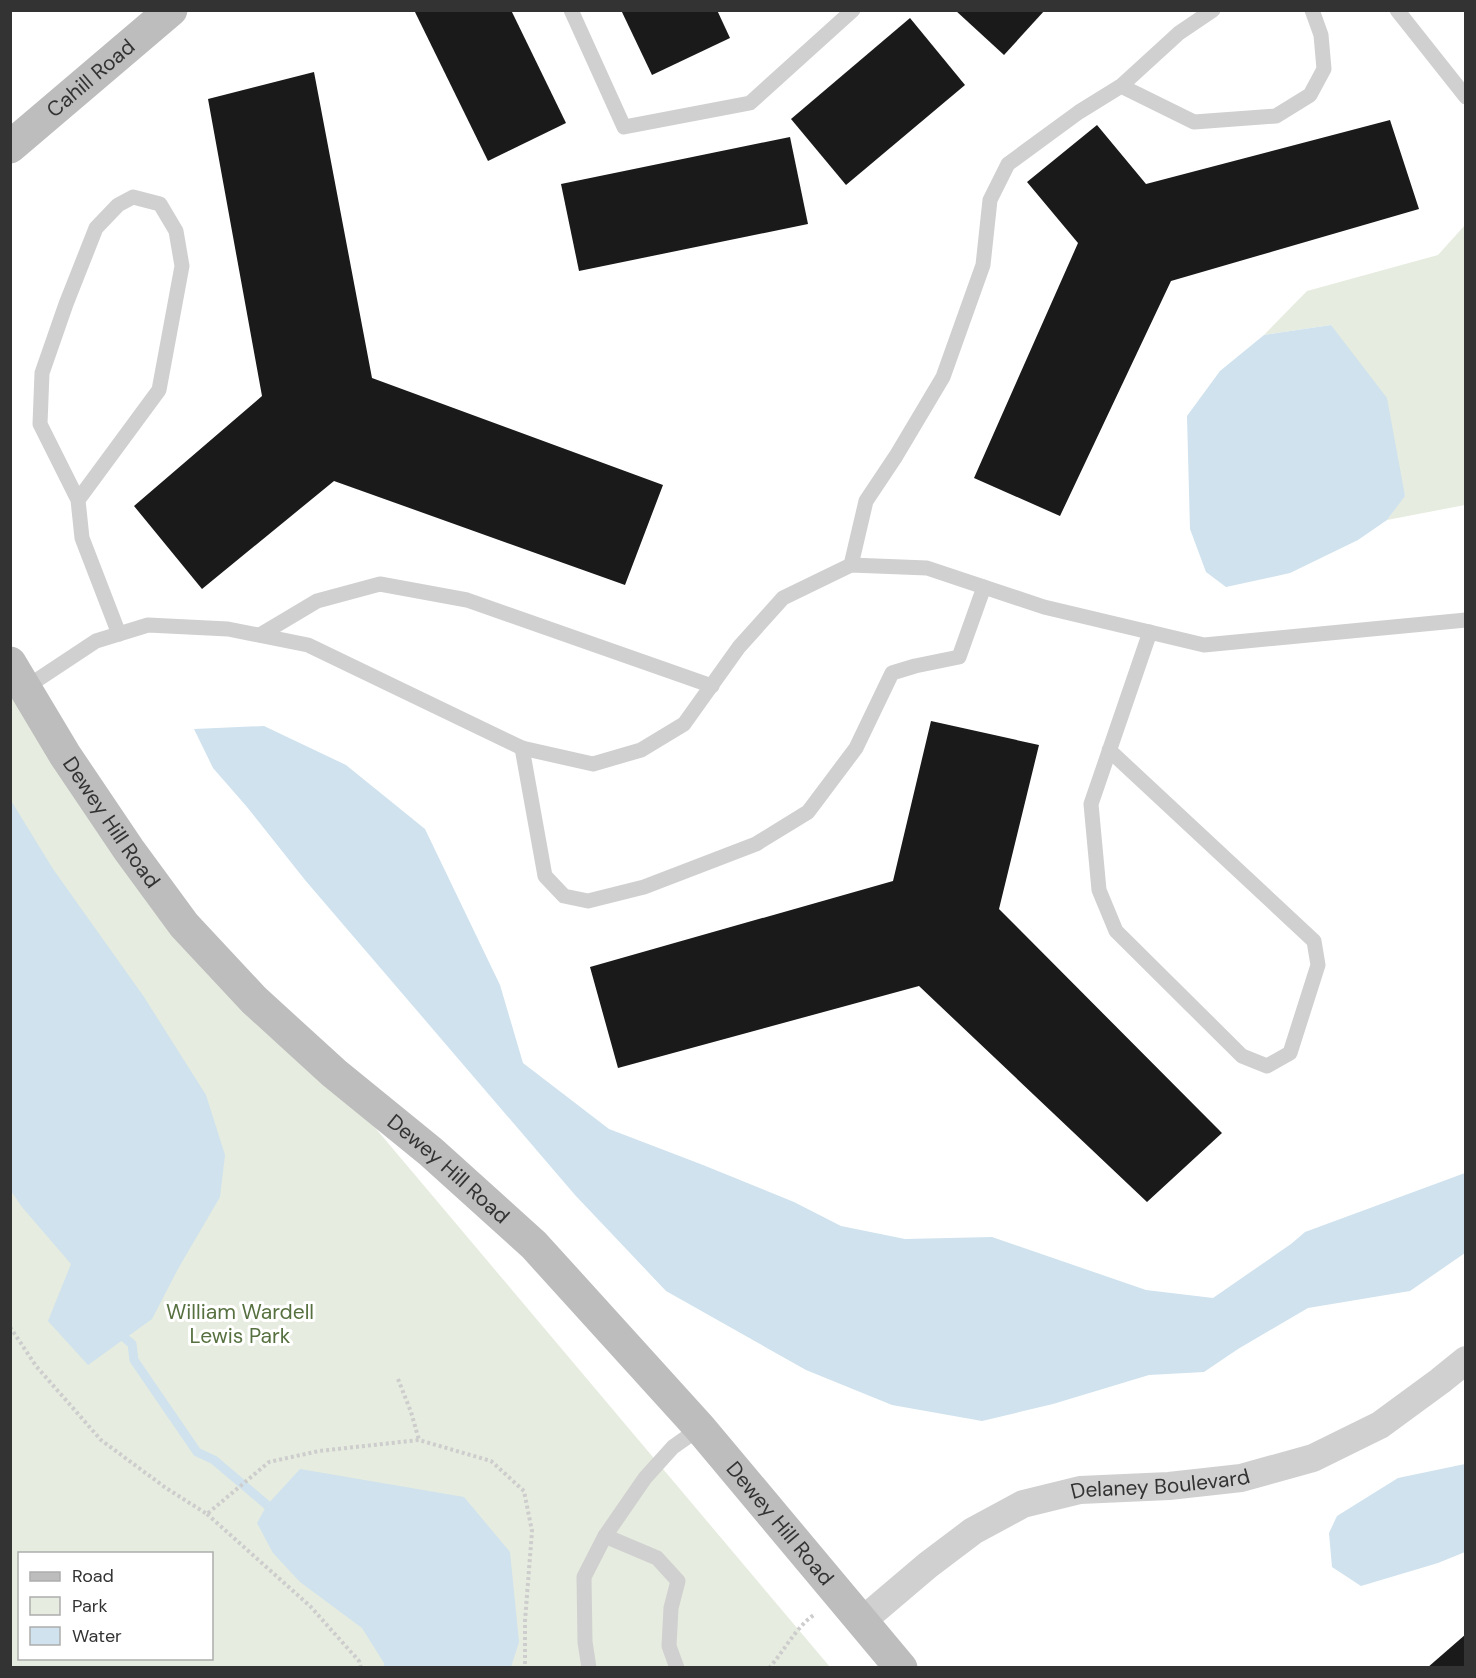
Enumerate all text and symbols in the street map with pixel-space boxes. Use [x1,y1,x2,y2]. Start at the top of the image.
street label: Cahill Road [41,33,141,124]
street label: Dewey Hill Road [56,751,166,894]
street label: Dewey Hill Road [381,1108,515,1230]
park label: William Wardell Lewis Park [166,1298,314,1350]
street label: Dewey Hill Road [720,1456,840,1591]
street label: Delaney Boulevard [1068,1462,1253,1506]
legend [18,1552,213,1660]
text: Road [72,1564,114,1588]
text: Park [72,1594,108,1618]
text: Water [72,1624,122,1648]

